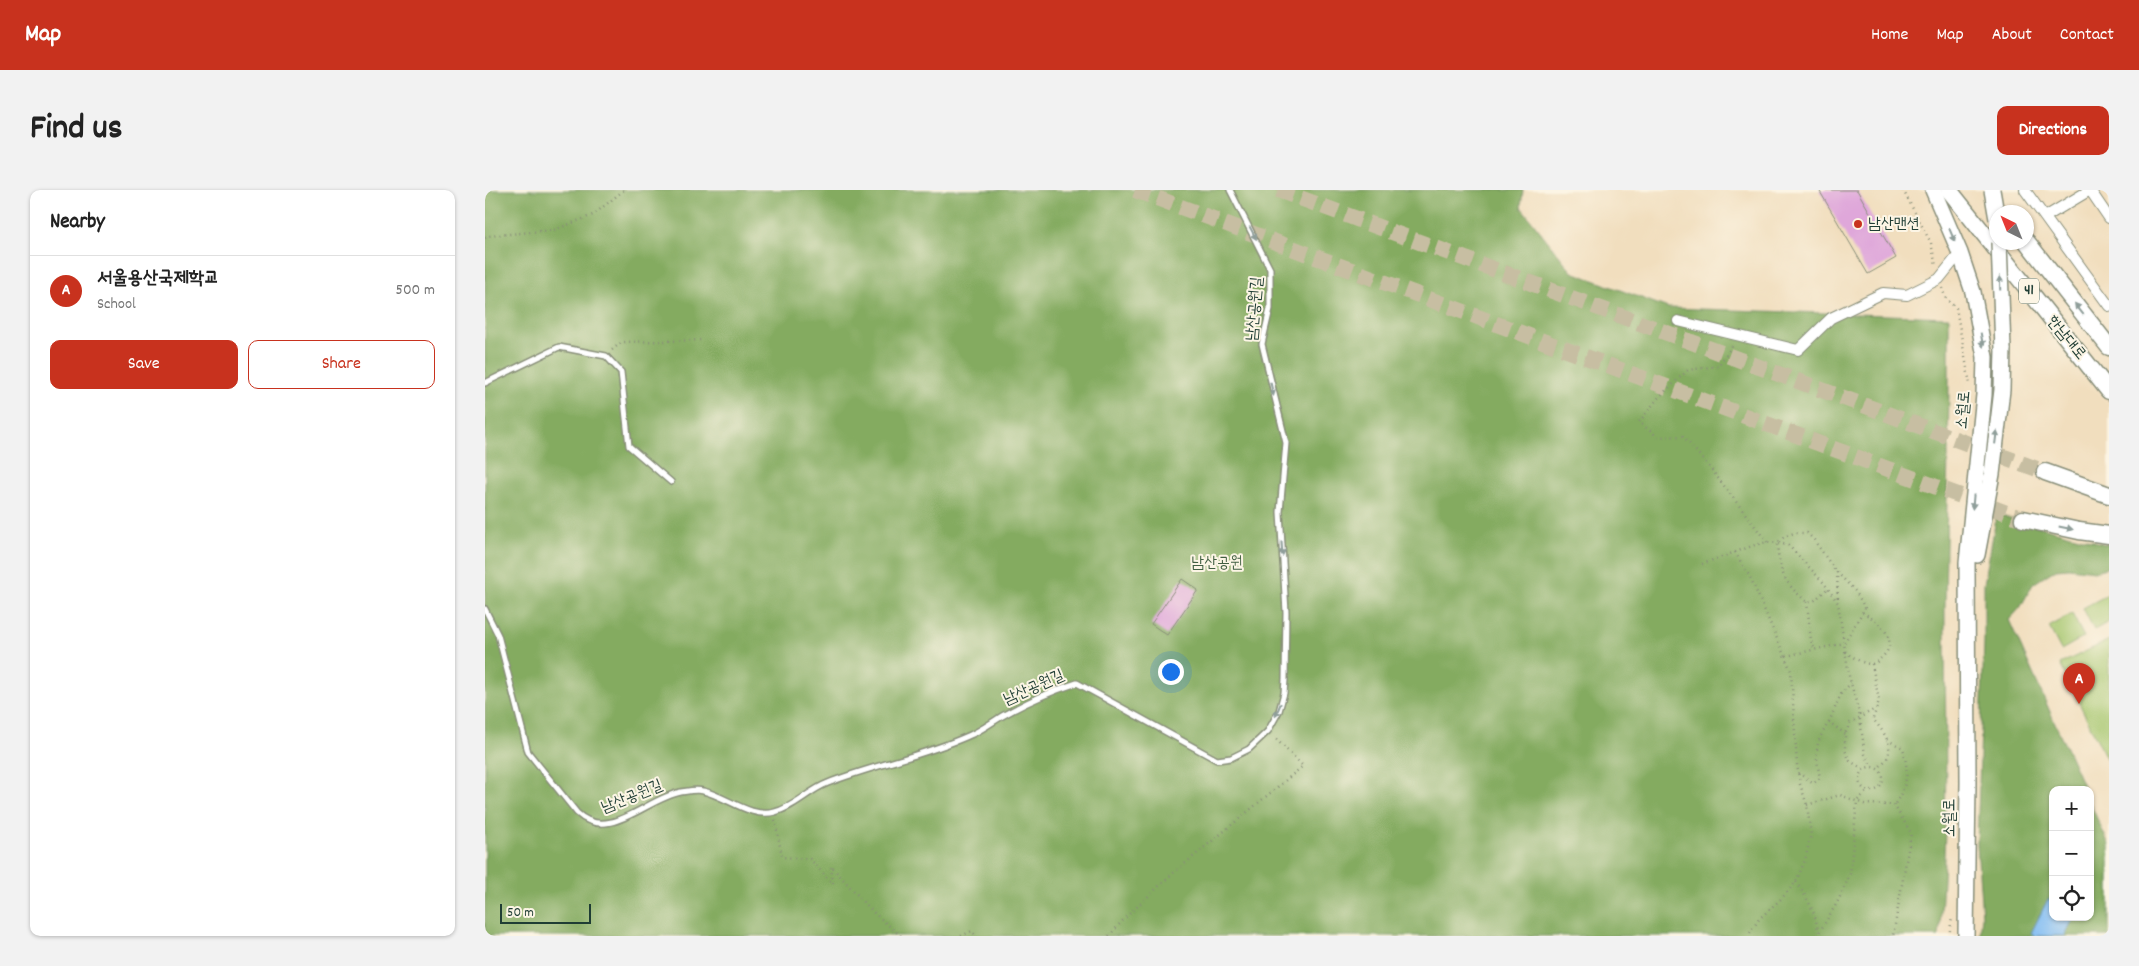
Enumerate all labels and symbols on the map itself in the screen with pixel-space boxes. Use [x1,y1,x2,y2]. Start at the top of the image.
north arrow [1989,205,2034,250]
place label: 남산맨션 [1868,213,1920,236]
marker: 남산맨션 [1852,218,1864,230]
one-way arrow [1248,226,1257,240]
one-way arrow [1949,228,1957,242]
one-way arrow [1996,275,2004,291]
street label: 남산공원길 [1241,276,1269,342]
road number: 41 [2019,278,2039,304]
one-way arrow [2073,303,2084,316]
street label: 한남대로 [2041,311,2091,365]
one-way arrow [1978,332,1986,348]
one-way arrow [1268,381,1276,396]
street label: 소월로 [1951,390,1977,430]
one-way arrow [1992,429,2000,445]
one-way arrow [1968,494,1976,510]
one-way arrow [2058,524,2073,532]
one-way arrow [1278,541,1286,557]
park label: 남산공원 [1191,552,1243,575]
your location [1158,659,1184,685]
pin: A [2063,663,2095,704]
street label: 남산공원길 [1000,664,1068,712]
one-way arrow [1274,703,1282,718]
street label: 남산공원길 [598,774,666,820]
street label: 소월로 [1939,799,1962,837]
scale bar [500,901,591,924]

